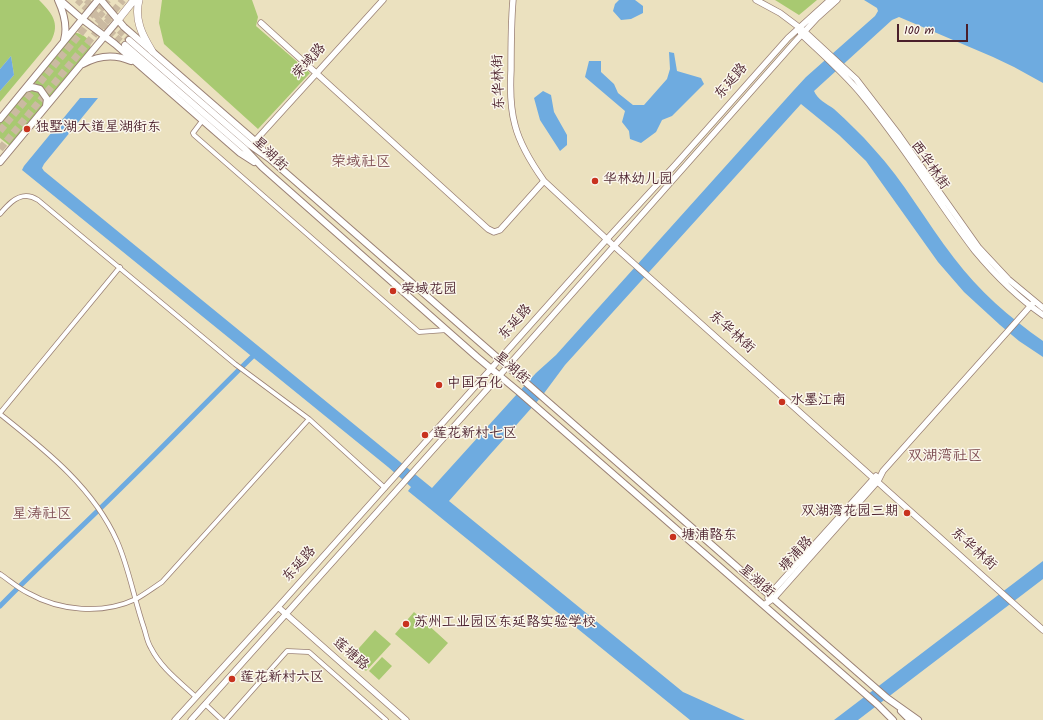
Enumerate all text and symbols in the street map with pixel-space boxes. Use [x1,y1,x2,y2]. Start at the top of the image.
scale bar [899,16,970,42]
text: 100 m [904,21,934,40]
street label: 荣域路 [290,41,330,83]
street label: 东华林街 [491,54,509,110]
street label: 东延路 [712,61,752,103]
place label: 独墅湖大道星湖街东 [35,121,161,137]
marker: 独墅湖大道星湖街东 [22,124,32,134]
street label: 星湖街 [248,134,290,176]
street label: 西华林街 [906,138,952,194]
district label: 荣域社区 [331,154,391,172]
place label: 华林幼儿园 [603,173,673,189]
marker: 华林幼儿园 [590,176,600,186]
place label: 荣域花园 [401,283,457,299]
marker: 荣域花园 [388,286,398,296]
street label: 东延路 [496,302,536,344]
street label: 东华林街 [705,308,757,358]
street label: 星湖街 [490,349,532,389]
place label: 中国石化 [447,377,503,393]
marker: 中国石化 [434,380,444,390]
place label: 水墨江南 [790,394,846,410]
marker: 水墨江南 [777,397,787,407]
place label: 莲花新村七区 [433,427,517,443]
marker: 莲花新村七区 [420,430,430,440]
district label: 双湖湾社区 [908,448,982,466]
place label: 双湖湾花园三期 [801,505,899,521]
district label: 星涛社区 [12,506,72,524]
marker: 双湖湾花园三期 [902,508,912,518]
street label: 东华林街 [947,525,999,575]
place label: 塘浦路东 [681,529,737,545]
marker: 塘浦路东 [668,532,678,542]
street label: 塘浦路 [777,534,817,576]
street label: 东延路 [280,544,320,586]
street label: 星湖街 [735,562,777,602]
place label: 苏州工业园区东延路实验学校 [414,616,596,632]
marker: 苏州工业园区东延路实验学校 [401,619,411,629]
street label: 莲塘路 [329,635,371,675]
place label: 莲花新村六区 [240,671,324,687]
marker: 莲花新村六区 [227,674,237,684]

